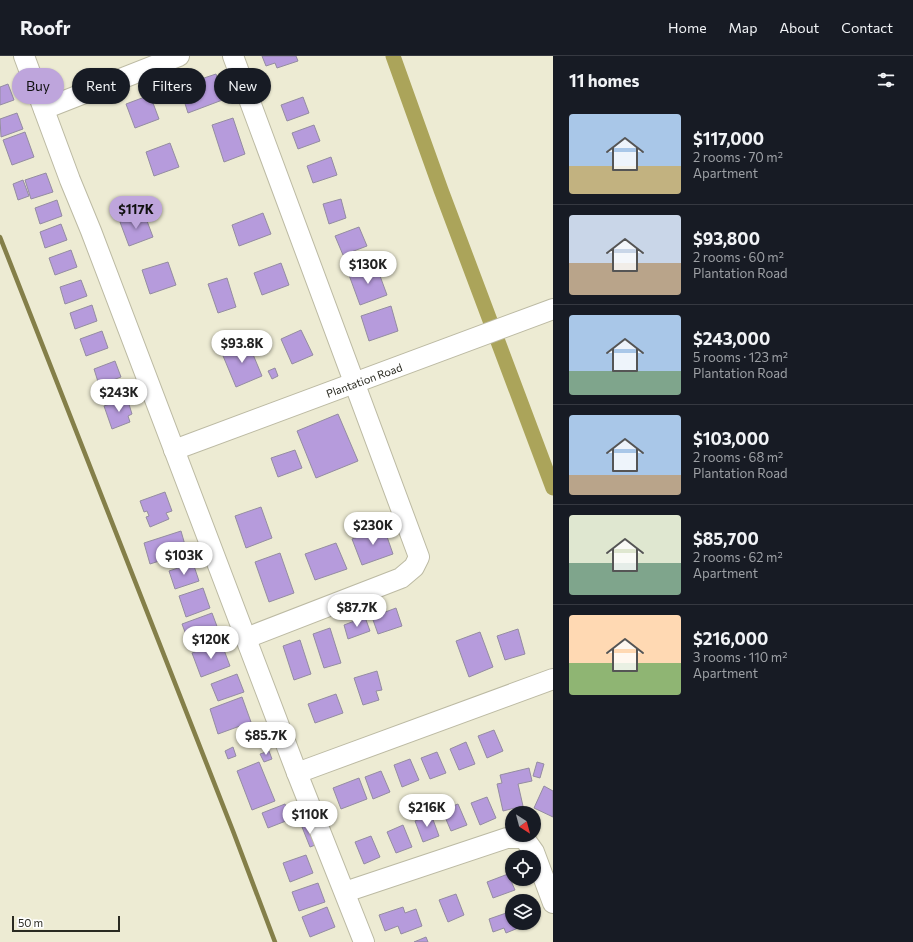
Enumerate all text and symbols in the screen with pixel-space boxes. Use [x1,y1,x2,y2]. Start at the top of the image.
text: Roofr [20,16,71,39]
text: Home [668,19,707,36]
text: Map [729,19,757,36]
text: About [779,19,819,36]
text: Contact [841,19,893,36]
chip: Buy [12,68,64,104]
chip: Rent [72,68,130,104]
chip: Filters [138,68,206,104]
chip: New [214,68,271,104]
icon: filters [875,69,897,91]
text: 11 homes [569,70,639,91]
text: $117,000 [693,128,764,149]
icon: home [601,130,649,178]
text: 2 rooms · 70 m² [693,149,783,165]
text: Apartment [693,165,758,181]
pin: $117K [108,196,164,230]
text: $117K [118,201,154,217]
text: $93,800 [693,228,760,249]
icon: home [601,231,649,279]
text: 2 rooms · 60 m² [693,249,784,265]
pin: $130K [340,251,396,285]
text: $130K [349,256,387,272]
text: Plantation Road [693,265,788,281]
text: $243,000 [693,328,770,349]
pin: $93.8K [209,330,275,364]
icon: home [601,331,649,379]
text: $93.8K [220,335,264,351]
text: 5 rooms · 123 m² [693,349,788,365]
street label: Plantation Road [324,360,404,400]
text: Plantation Road [693,365,788,381]
pin: $243K [91,379,147,413]
text: $243K [99,384,139,400]
text: $103,000 [693,428,769,449]
icon: home [601,431,649,479]
text: 2 rooms · 68 m² [693,449,783,465]
text: Plantation Road [693,465,788,481]
pin: $230K [345,512,401,546]
text: $230K [353,517,393,533]
text: $85,700 [693,528,759,549]
icon: home [601,531,649,579]
pin: $103K [156,542,212,576]
text: $103K [165,547,203,563]
text: 2 rooms · 62 m² [693,549,783,565]
text: Apartment [693,565,758,581]
pin: $87.7K [324,594,390,628]
text: $87.7K [336,599,378,615]
pin: $120K [183,626,239,660]
text: $216,000 [693,628,768,649]
text: $120K [192,631,230,647]
icon: home [601,631,649,679]
text: 3 rooms · 110 m² [693,649,787,665]
text: Apartment [693,665,758,681]
pin: $85.7K [233,722,299,756]
text: $85.7K [245,727,287,743]
pin: $216K [399,794,455,828]
text: $216K [408,799,446,815]
pin: $110K [282,801,338,835]
text: $110K [292,806,328,822]
north arrow [505,806,541,842]
map controls [505,806,541,930]
button: locate [505,850,541,886]
button: layers [505,894,541,930]
scale bar [12,914,120,933]
text: 50 m [18,916,43,929]

